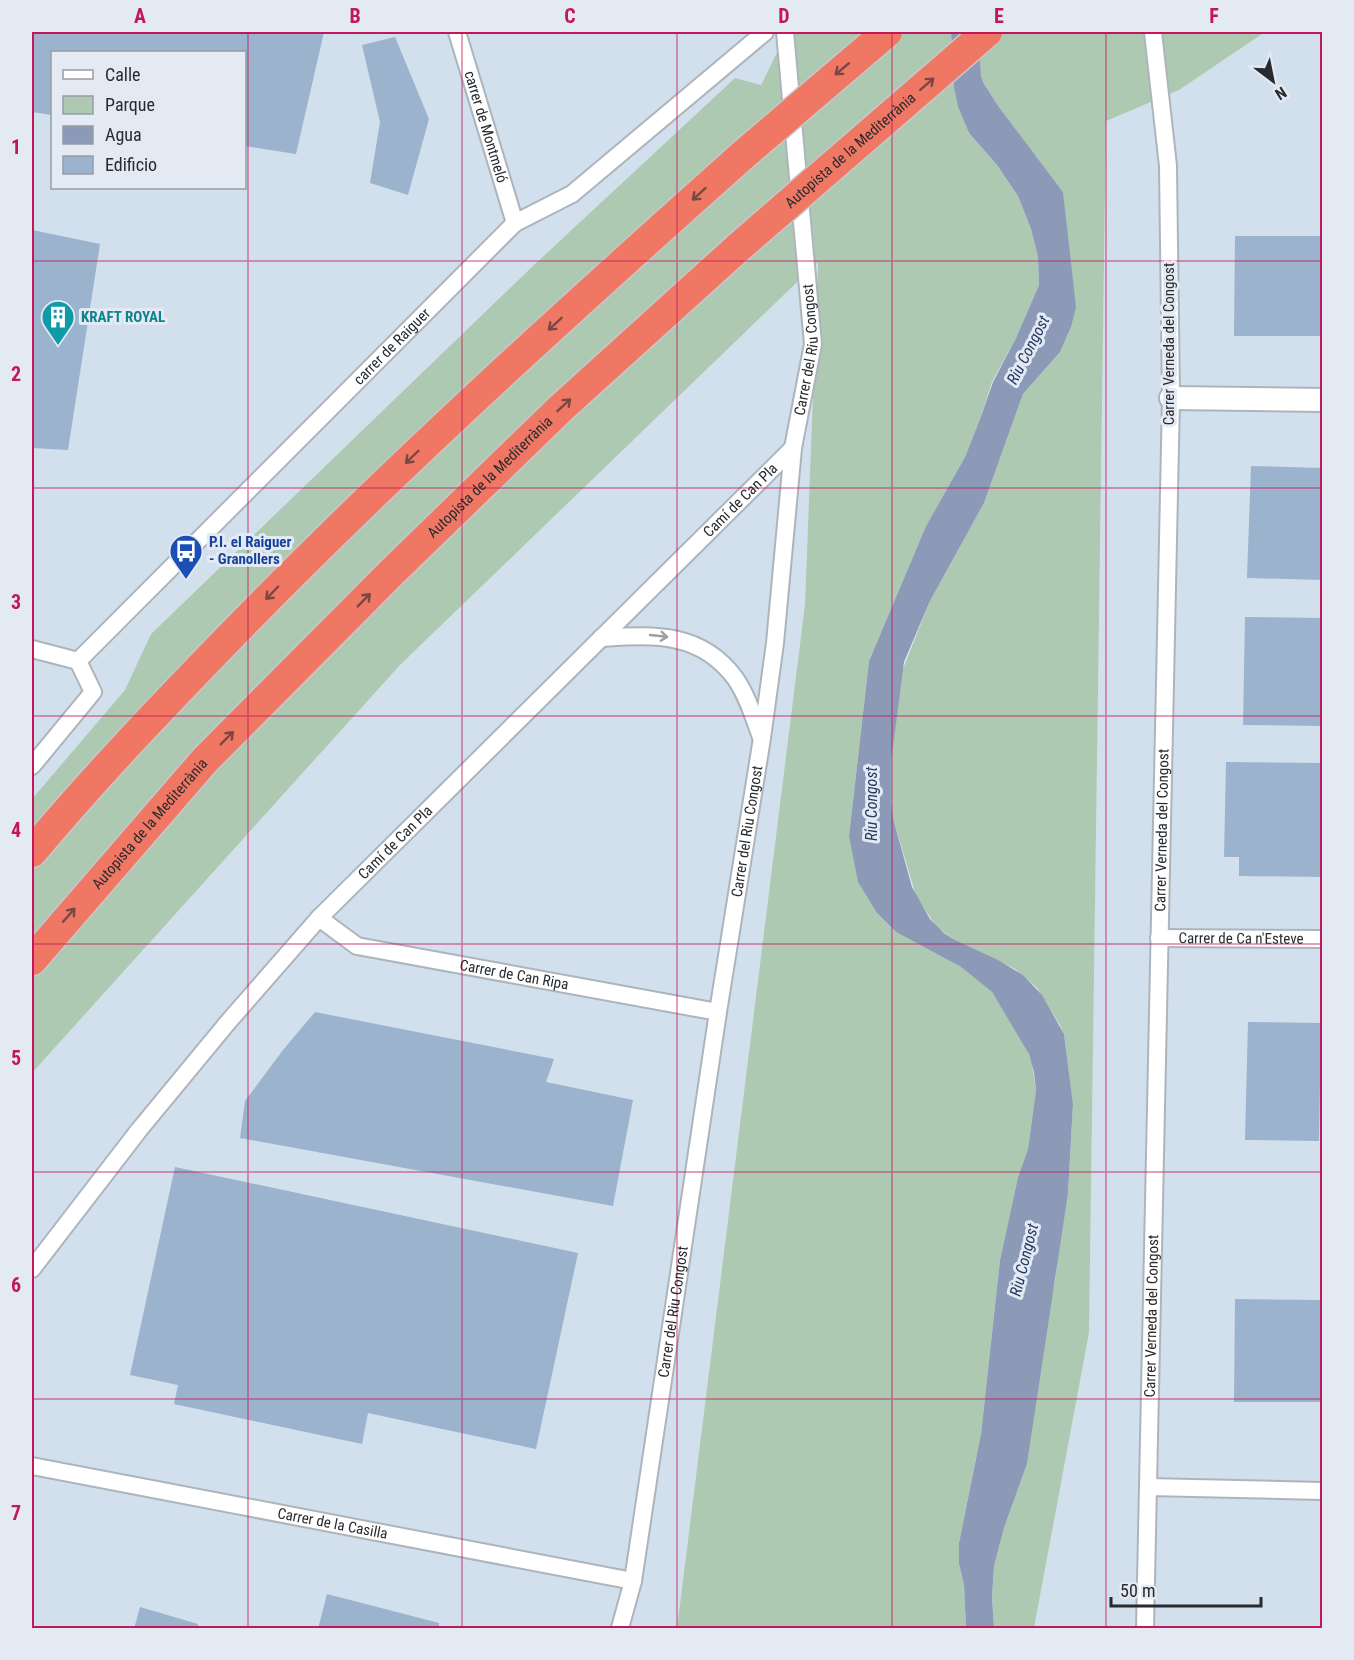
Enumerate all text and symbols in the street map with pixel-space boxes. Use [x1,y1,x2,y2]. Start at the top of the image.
text: A [134,4,146,28]
text: B [349,4,361,28]
text: C [564,4,576,28]
text: D [778,4,790,28]
text: E [994,4,1004,28]
text: F [1209,4,1219,28]
legend [51,51,246,189]
north arrow [1243,51,1303,111]
one-way arrow [834,63,850,76]
text: Calle [105,64,141,85]
street label: carrer de Montmeló [460,69,511,185]
one-way arrow [919,77,935,90]
text: N [1271,83,1290,104]
street label: Autopista de la Mediterrània [781,89,919,212]
text: Parque [105,94,155,115]
text: Agua [105,124,142,145]
text: 1 [11,135,21,159]
text: Edificio [105,154,157,175]
one-way arrow [692,187,707,201]
street label: Carrer Verneda del Congost [1160,263,1178,425]
street label: Carrer del Riu Congost [790,283,822,417]
building icon: KRAFT ROYAL [40,299,76,346]
street label: carrer de Raiguer [350,304,434,388]
place label: KRAFT ROYAL [81,308,165,326]
water label: Riu Congost [1003,312,1053,387]
one-way arrow [547,317,562,332]
text: 2 [11,362,21,386]
one-way arrow [556,398,571,412]
street label: Autopista de la Mediterrània [424,412,556,542]
one-way arrow [404,450,419,465]
street label: Camí de Can Pla [700,459,781,541]
bus stop icon: P.I. el Raiguer - Granollers [168,533,204,580]
place label: P.I. el Raiguer - Granollers [209,533,291,568]
one-way arrow [265,586,280,601]
text: 3 [11,590,21,614]
one-way arrow [357,592,372,607]
one-way arrow [649,631,669,642]
one-way arrow [219,731,234,745]
street label: Carrer Verneda del Congost [1151,749,1173,912]
street label: Autopista de la Mediterrània [88,755,211,893]
street label: Carrer del Riu Congost [728,764,766,898]
water label: Riu Congost [862,767,881,841]
street label: Camí de Can Pla [354,802,436,883]
text: 4 [11,818,21,842]
one-way arrow [62,908,76,923]
street label: Carrer de Ca n'Esteve [1178,929,1304,948]
street label: Carrer de Can Ripa [458,956,570,993]
text: 5 [11,1046,21,1070]
water label: Riu Congost [1006,1221,1042,1298]
street label: Carrer Verneda del Congost [1141,1234,1162,1398]
street label: Carrer del Riu Congost [655,1245,692,1379]
text: 6 [11,1273,21,1297]
text: 7 [11,1501,21,1525]
street label: Carrer de la Casilla [276,1504,389,1543]
scale bar [1111,1570,1261,1608]
text: 50 m [1120,1580,1155,1601]

